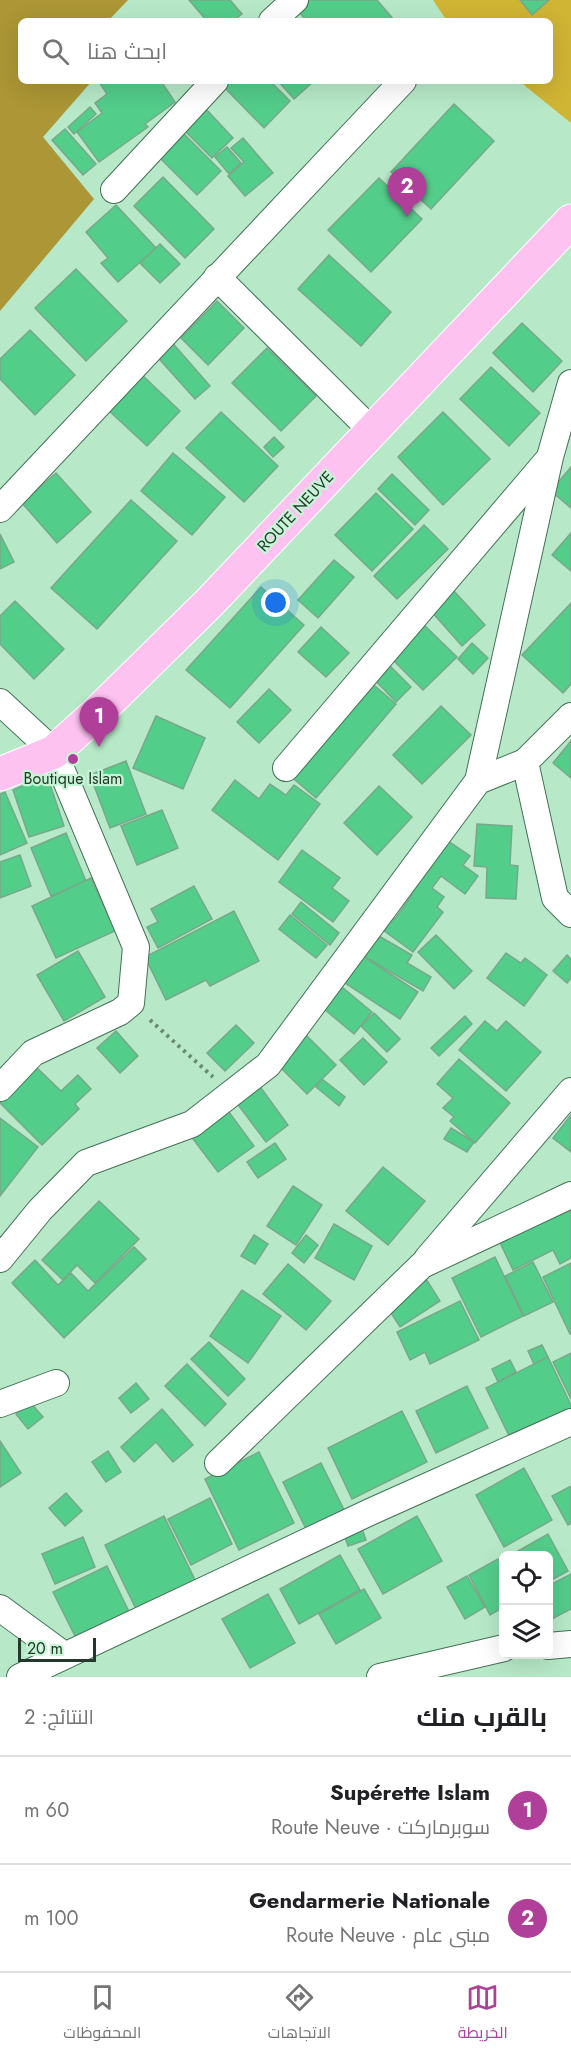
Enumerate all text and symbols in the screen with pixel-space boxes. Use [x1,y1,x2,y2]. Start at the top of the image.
search box [18,18,553,84]
icon: search [39,35,72,68]
text: ابحث هنا [87,35,167,67]
pin: 2 [388,168,426,217]
street label: ROUTE NEUVE [252,466,339,557]
your location [261,588,290,617]
pin: 1 [80,698,118,747]
marker: Boutique Islam [66,752,80,766]
place label: Boutique Islam [24,767,122,790]
map controls [499,1551,553,1659]
button: locate [499,1551,553,1605]
button: layers [499,1605,553,1659]
scale bar [18,1635,96,1662]
text: 20 m [27,1637,63,1660]
text: بالقرب منك [417,1698,547,1736]
text: النتائج: 2 [24,1703,94,1732]
text: Supérette Islam [330,1776,490,1808]
text: 60 m [24,1796,69,1825]
text: 1 [522,1796,533,1825]
text: سوبرماركت · Route Neuve [271,1813,490,1842]
text: Gendarmerie Nationale [249,1884,490,1916]
text: 100 m [24,1904,79,1933]
text: 2 [521,1904,534,1933]
text: مبنى عام · Route Neuve [286,1921,490,1950]
tab: المحفوظات [63,1981,141,2047]
tab: الاتجاهات [268,1981,331,2047]
tab: الخريطة [458,1981,508,2047]

